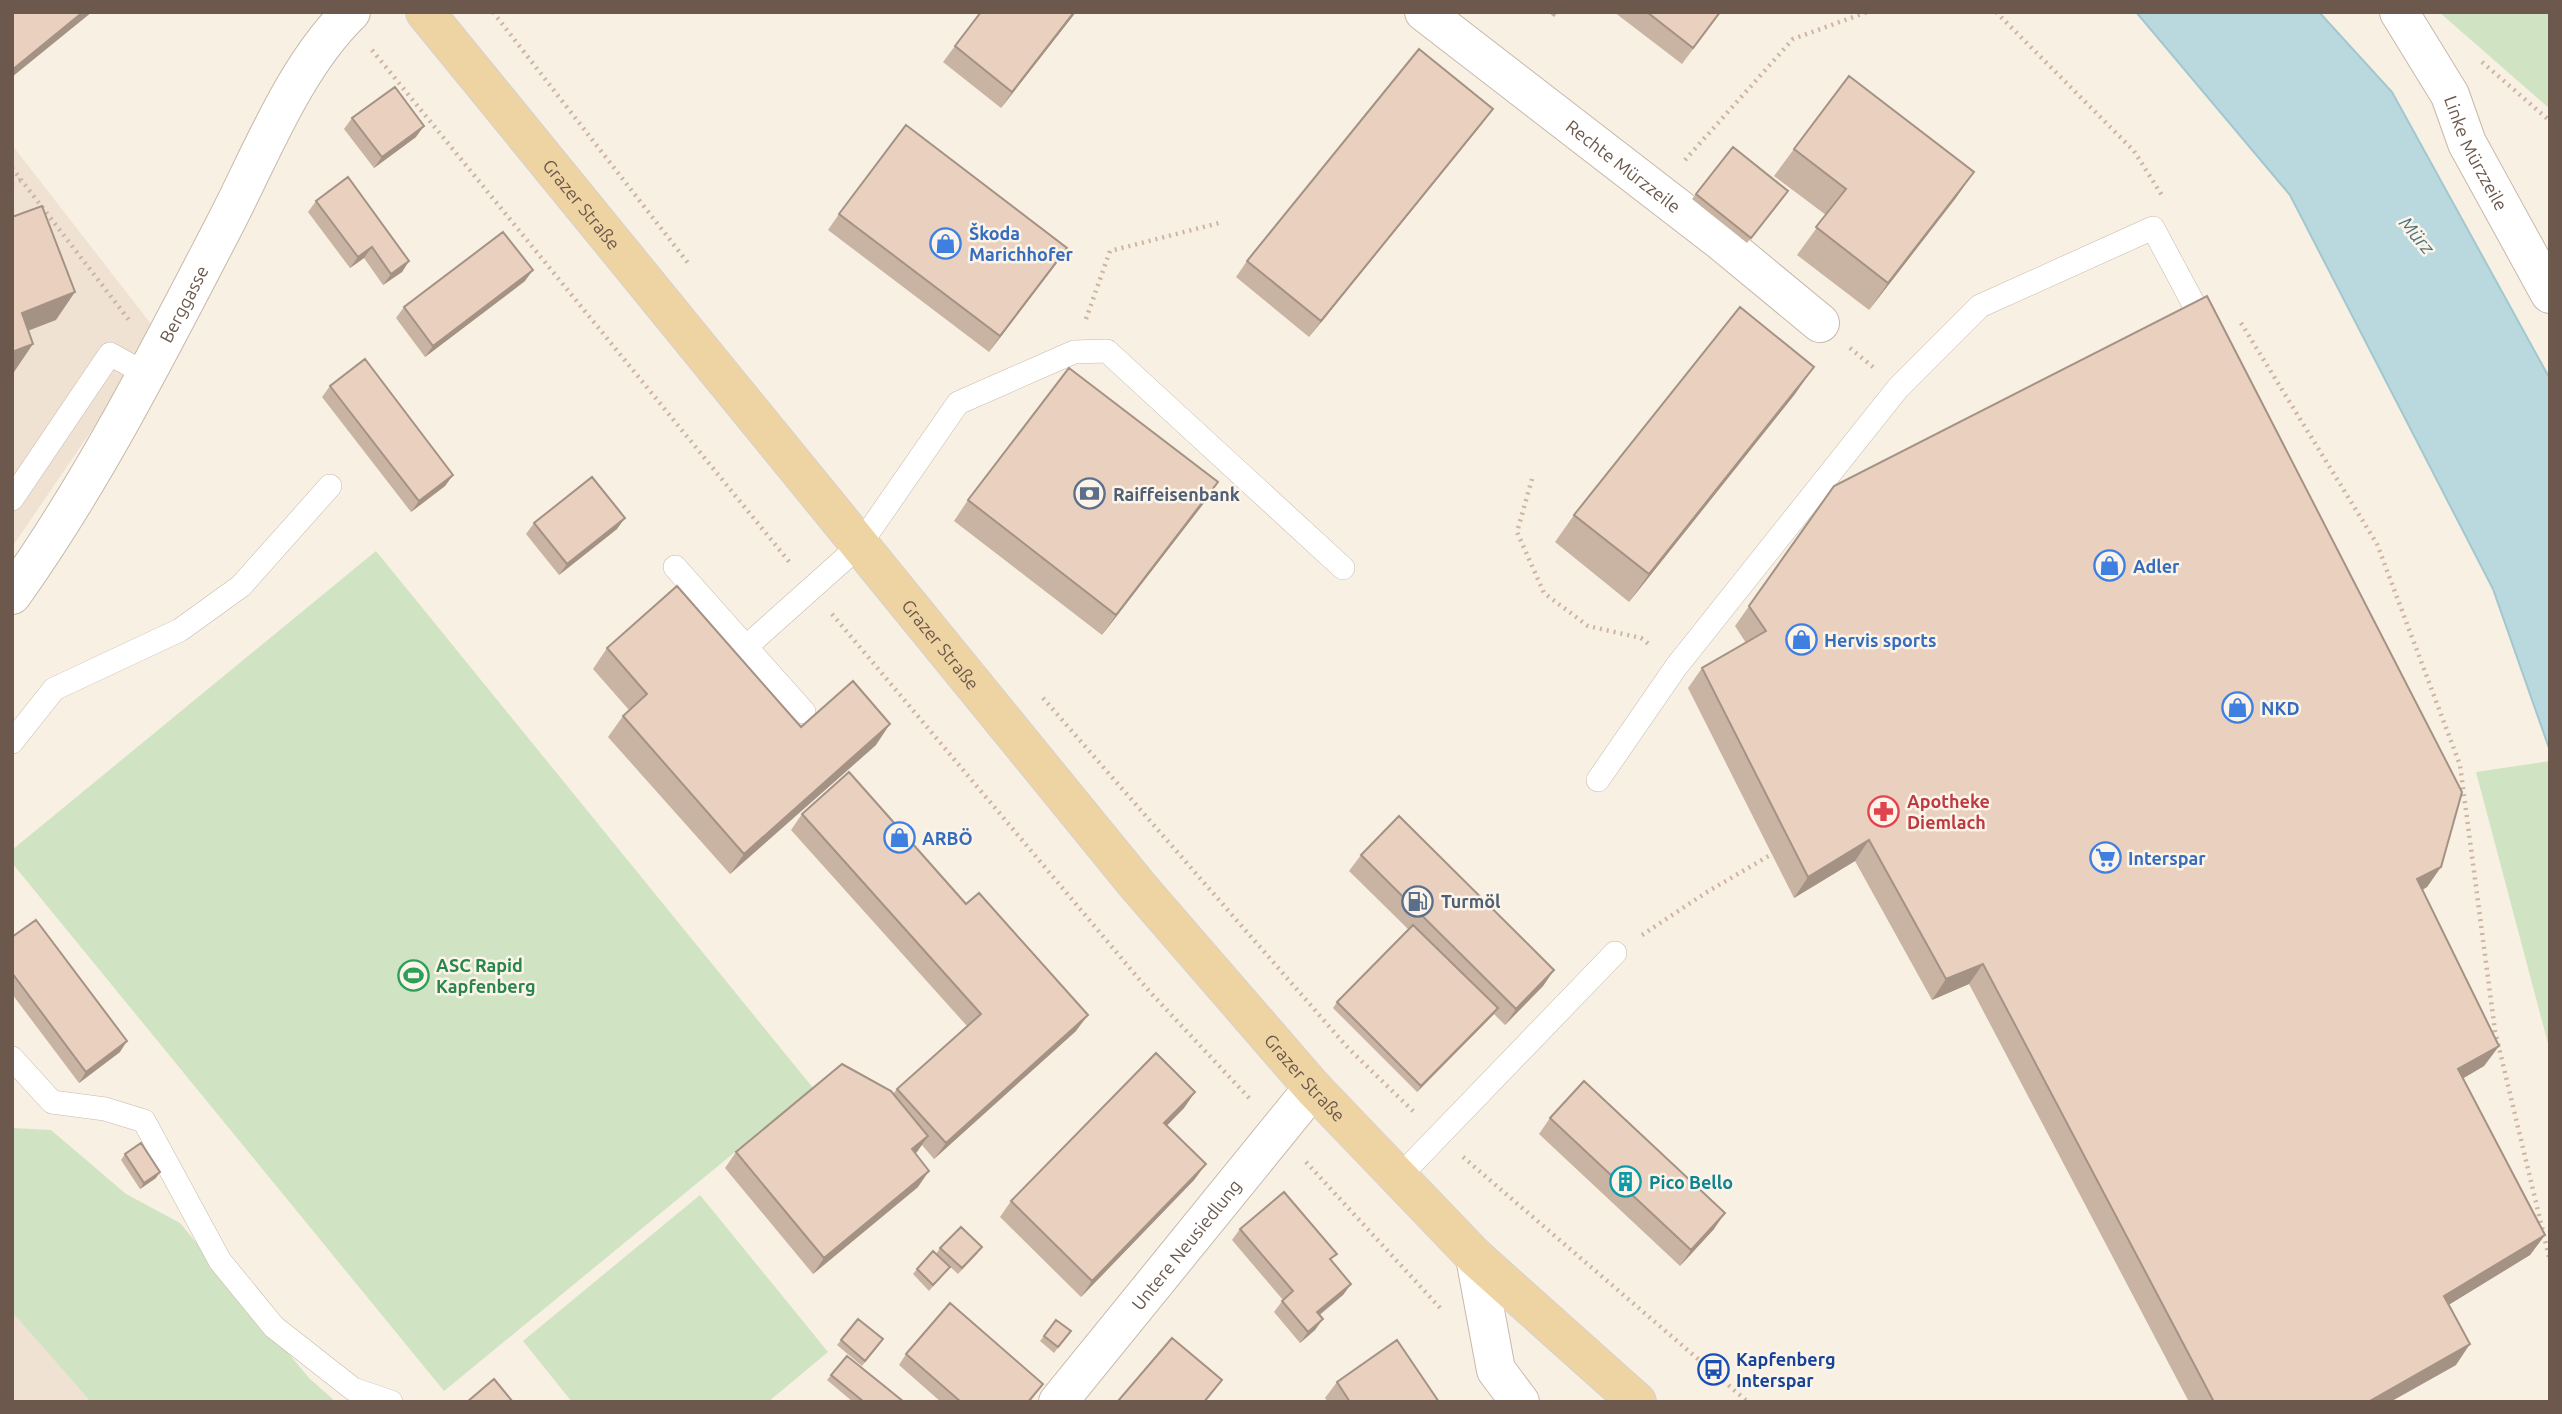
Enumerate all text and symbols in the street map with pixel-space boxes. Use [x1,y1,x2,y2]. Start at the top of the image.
street label: Linke Mürzzeile [2441,93,2512,214]
street label: Rechte Mürzzeile [1562,116,1685,216]
street label: Grazer Straße [539,155,624,253]
water label: Mürz [2395,212,2440,259]
place label: Škoda Marichhofer [969,222,1074,264]
shop icon: Škoda Marichhofer [929,226,963,260]
street label: Berggasse [155,262,212,346]
bank icon: Raiffeisenbank [1073,477,1107,511]
place label: Raiffeisenbank [1113,484,1240,504]
shop icon: Adler [2093,549,2127,583]
place label: Adler [2133,556,2180,576]
street label: Grazer Straße [898,595,983,693]
shop icon: Hervis sports [1784,623,1818,657]
place label: Hervis sports [1824,630,1937,650]
shop icon: NKD [2221,691,2255,725]
place label: NKD [2261,698,2300,718]
place label: Apotheke Diemlach [1907,791,1990,832]
pharmacy icon: Apotheke Diemlach [1867,794,1901,828]
shop icon: ARBÖ [882,821,916,855]
place label: ARBÖ [922,828,973,848]
supermarket icon: Interspar [2088,841,2122,875]
place label: Interspar [2128,848,2206,868]
fuel station icon: Turmöl [1401,884,1435,918]
place label: Turmöl [1441,891,1501,911]
place label: ASC Rapid Kapfenberg [436,955,536,996]
sports icon: ASC Rapid Kapfenberg [396,958,430,992]
street label: Grazer Straße [1261,1030,1349,1125]
building icon: Pico Bello [1609,1165,1643,1199]
place label: Pico Bello [1649,1172,1733,1192]
street label: Untere Neusiedlung [1127,1175,1245,1314]
place label: Kapfenberg Interspar [1736,1349,1836,1390]
bus stop icon: Kapfenberg Interspar [1696,1352,1730,1386]

